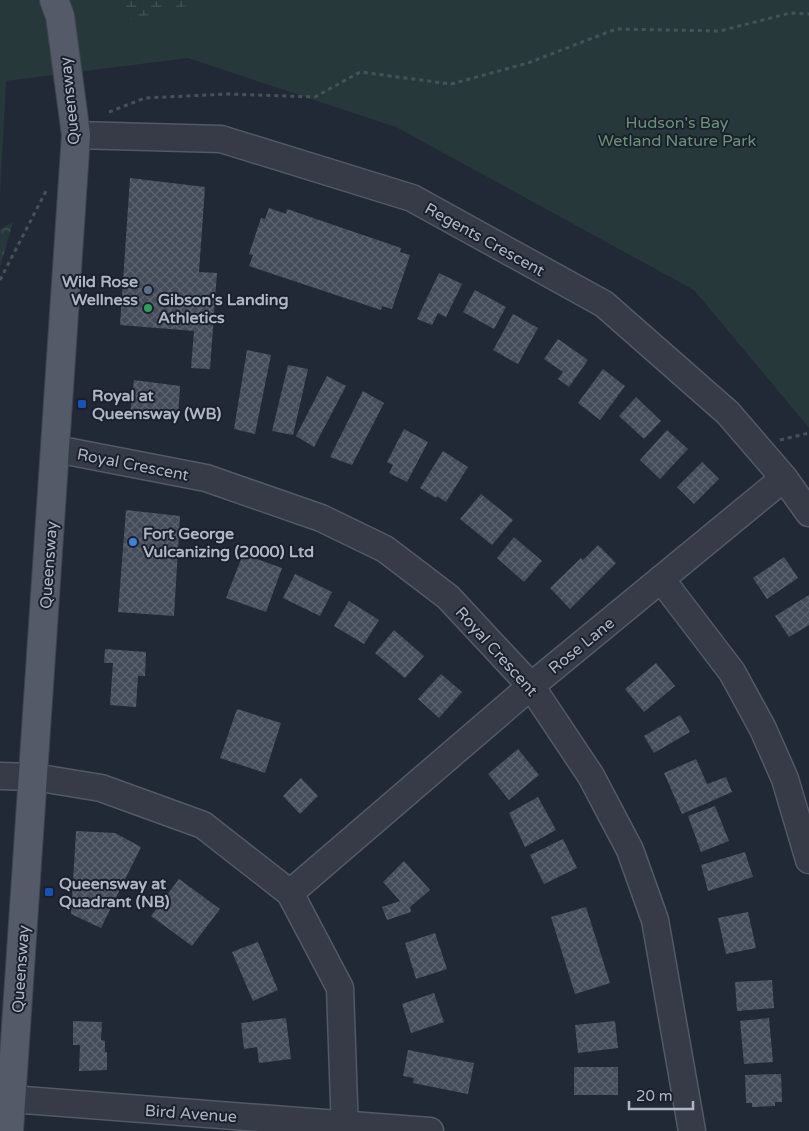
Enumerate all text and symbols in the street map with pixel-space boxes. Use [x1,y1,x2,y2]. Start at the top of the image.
street label: Queensway [55,56,85,146]
park label: Hudson's Bay Wetland Nature Park [598,113,756,151]
street label: Regents Crescent [421,199,548,281]
place label: Wild Rose Wellness [62,272,138,310]
marker: Wild Rose Wellness [142,284,154,296]
place label: Gibson's Landing Athletics [158,290,289,328]
marker: Gibson's Landing Athletics [142,302,154,314]
place label: Royal at Queensway (WB) [92,386,221,424]
marker: Royal at Queensway (WB) [76,398,88,410]
street label: Royal Crescent [75,444,190,486]
street label: Queensway [36,520,62,610]
place label: Fort George Vulcanizing (2000) Ltd [143,524,314,562]
marker: Fort George Vulcanizing (2000) Ltd [127,536,139,548]
street label: Royal Crescent [451,603,542,701]
street label: Rose Lane [545,613,619,678]
place label: Queensway at Quadrant (NB) [59,874,170,912]
marker: Queensway at Quadrant (NB) [43,886,55,898]
street label: Queensway [8,924,34,1014]
scale bar [629,1078,693,1110]
text: 20 m [636,1087,673,1105]
street label: Bird Avenue [144,1101,238,1127]

